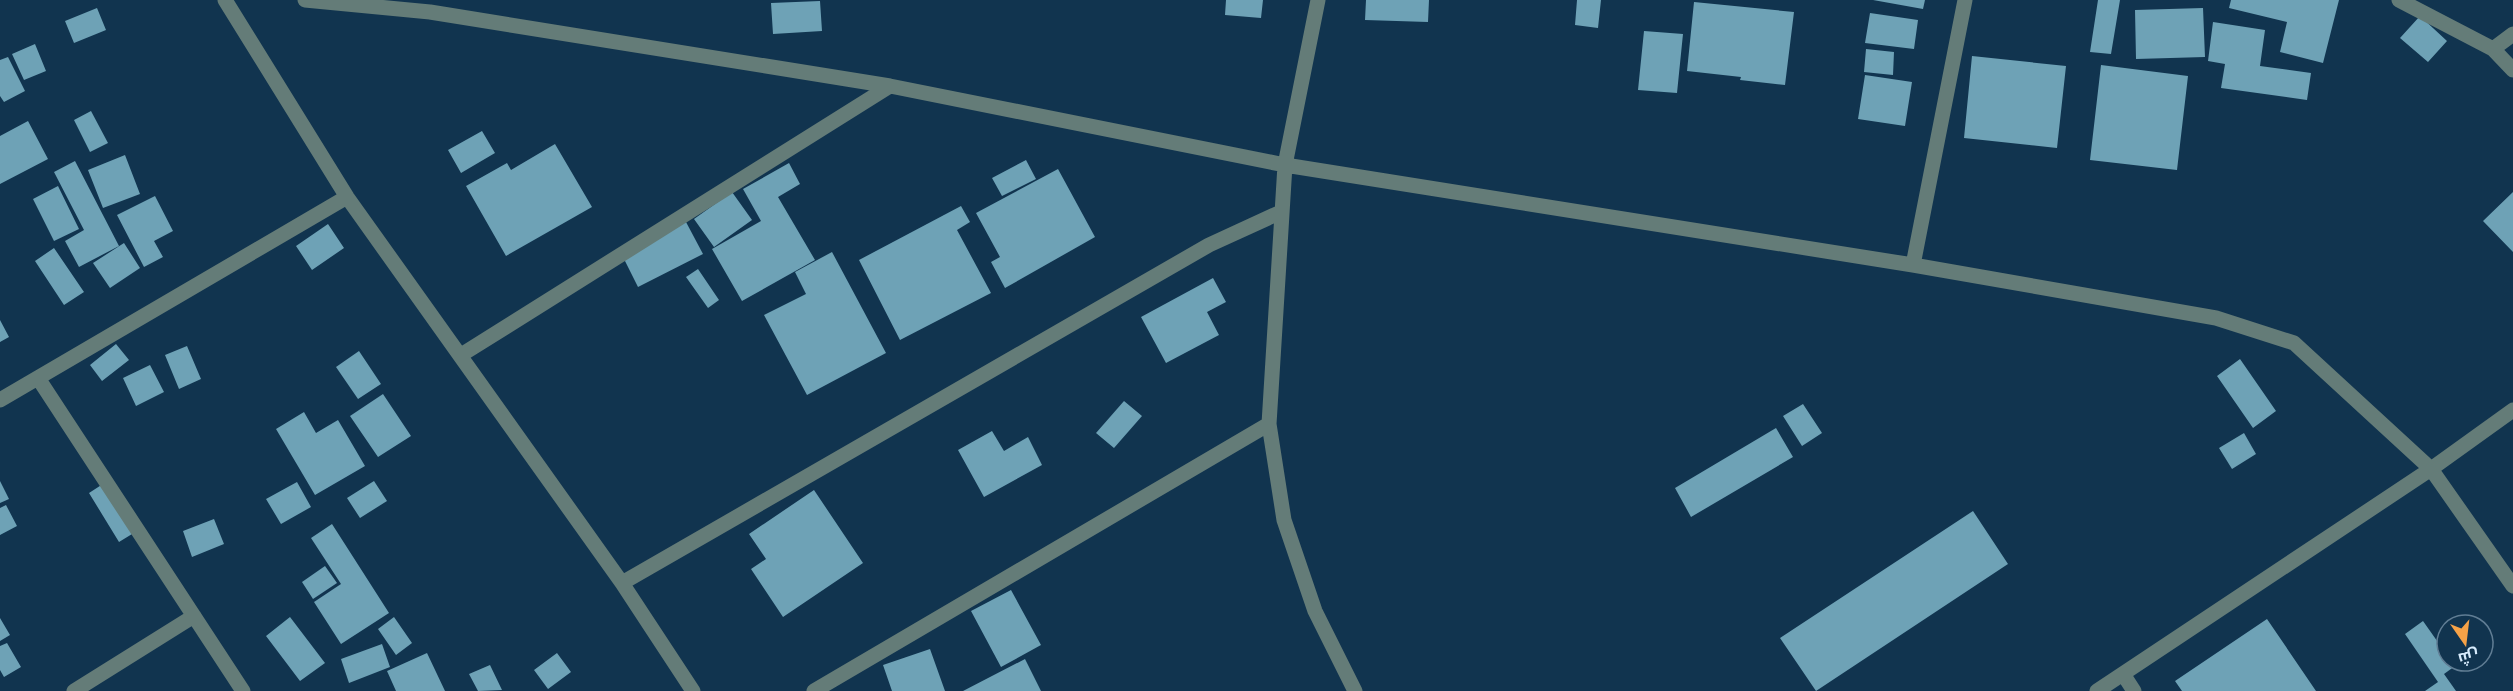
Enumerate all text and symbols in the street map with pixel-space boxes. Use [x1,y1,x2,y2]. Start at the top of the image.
north arrow [2435,613,2495,673]
text: ش [2456,645,2481,669]

